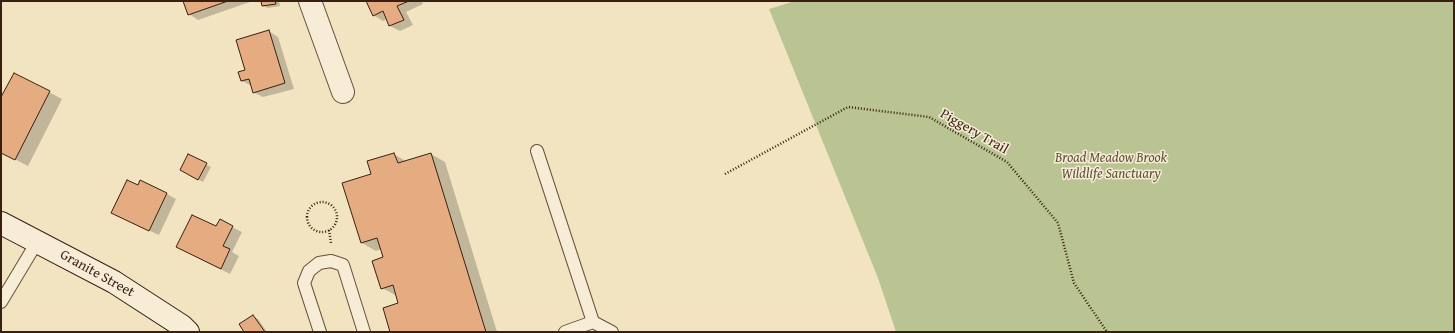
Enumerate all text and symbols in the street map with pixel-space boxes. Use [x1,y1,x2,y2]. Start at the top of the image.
street label: Piggery Trail [937,106,1011,158]
park label: Broad Meadow Brook Wildlife Sanctuary [1055,150,1167,182]
street label: Granite Street [57,247,137,301]

